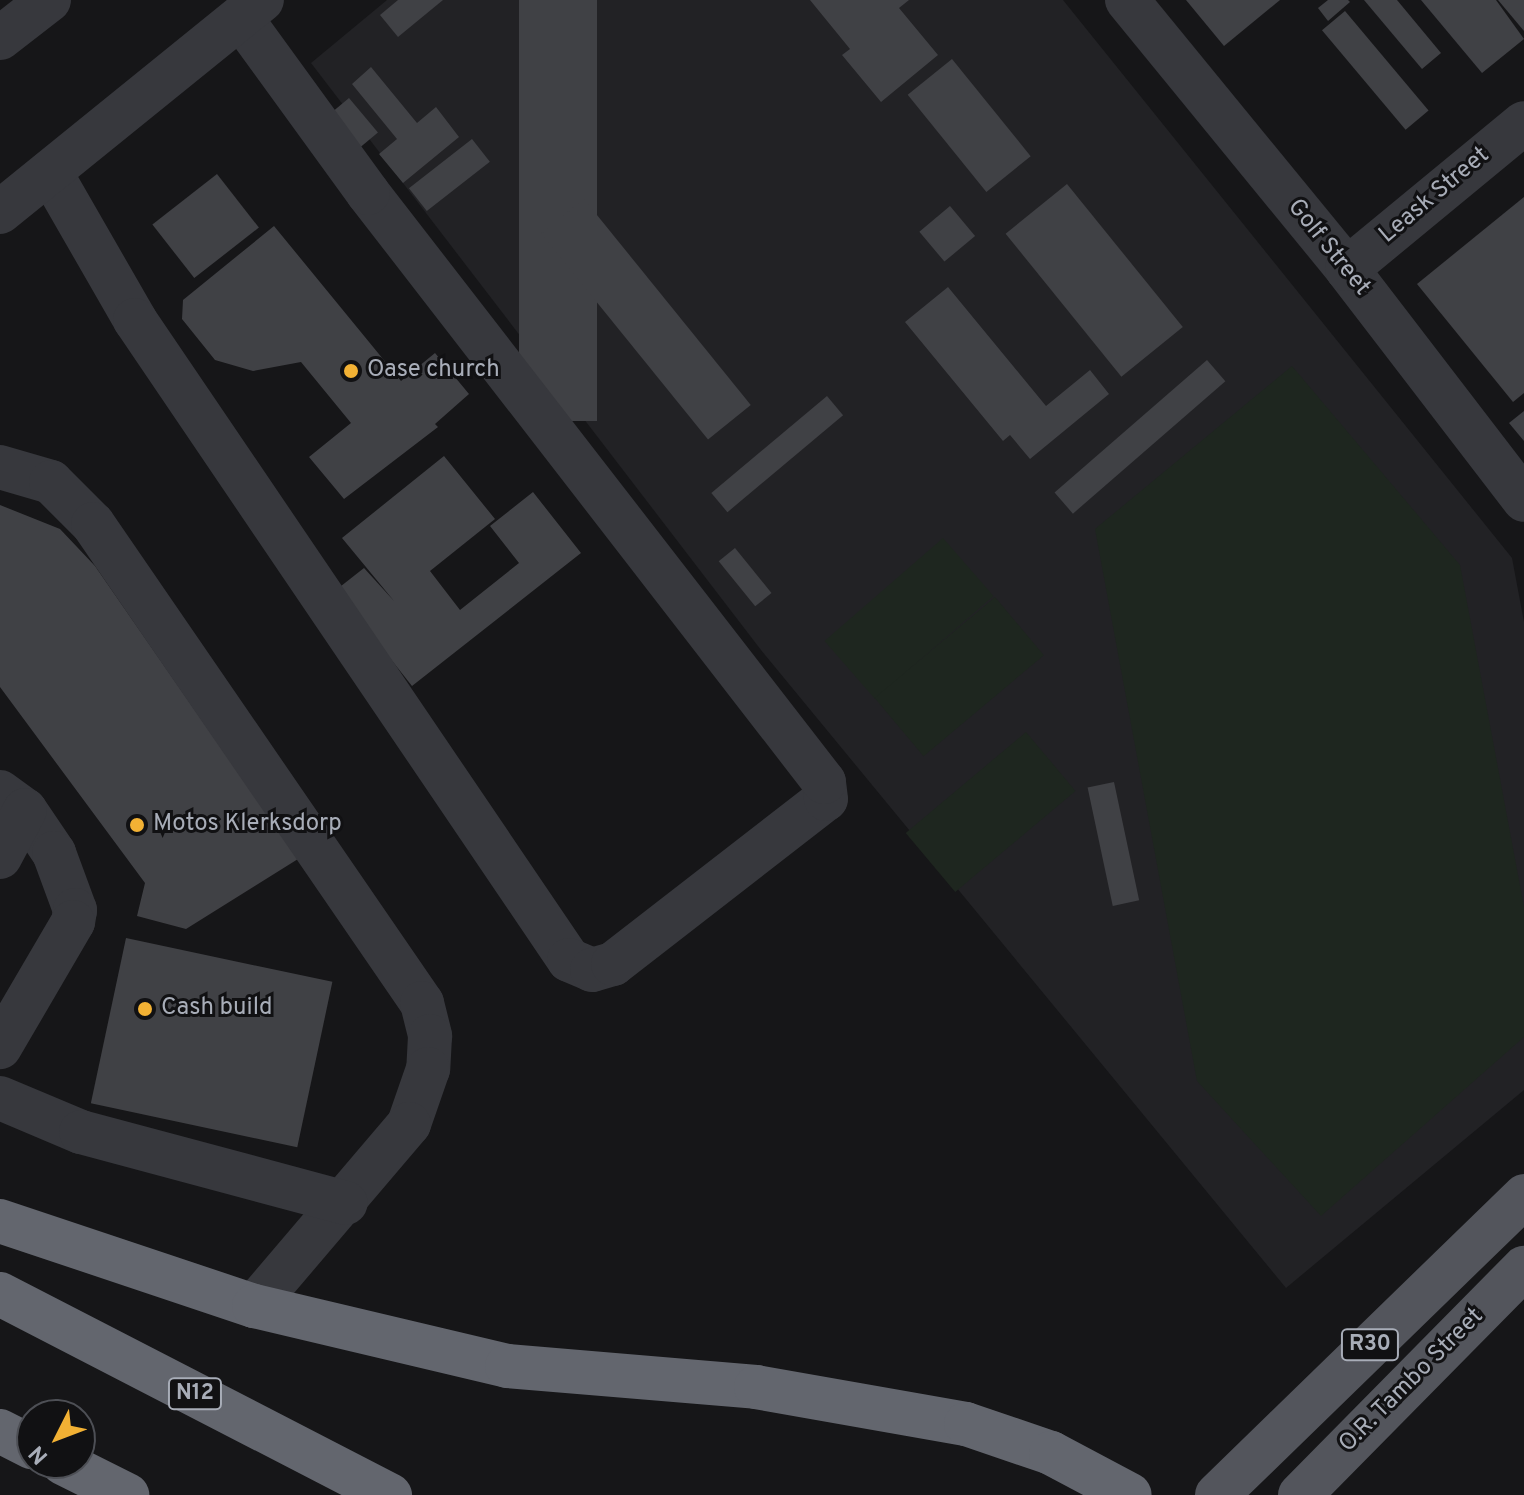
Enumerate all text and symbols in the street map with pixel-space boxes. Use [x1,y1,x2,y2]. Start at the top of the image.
street label: Leask Street [1374,142,1496,250]
street label: Golf Street [1280,194,1376,302]
place label: Oase church [367,357,500,385]
marker: Oase church [342,362,360,380]
place label: Motos Klerksdorp [153,811,342,839]
marker: Motos Klerksdorp [128,816,146,834]
place label: Cash build [161,995,272,1023]
marker: Cash build [136,1000,154,1018]
street label: O.R. Tambo Street [1333,1302,1491,1460]
road number: R30 [1340,1327,1400,1363]
road number: N12 [167,1376,223,1412]
north arrow [16,1399,96,1479]
text: N [24,1439,55,1469]

